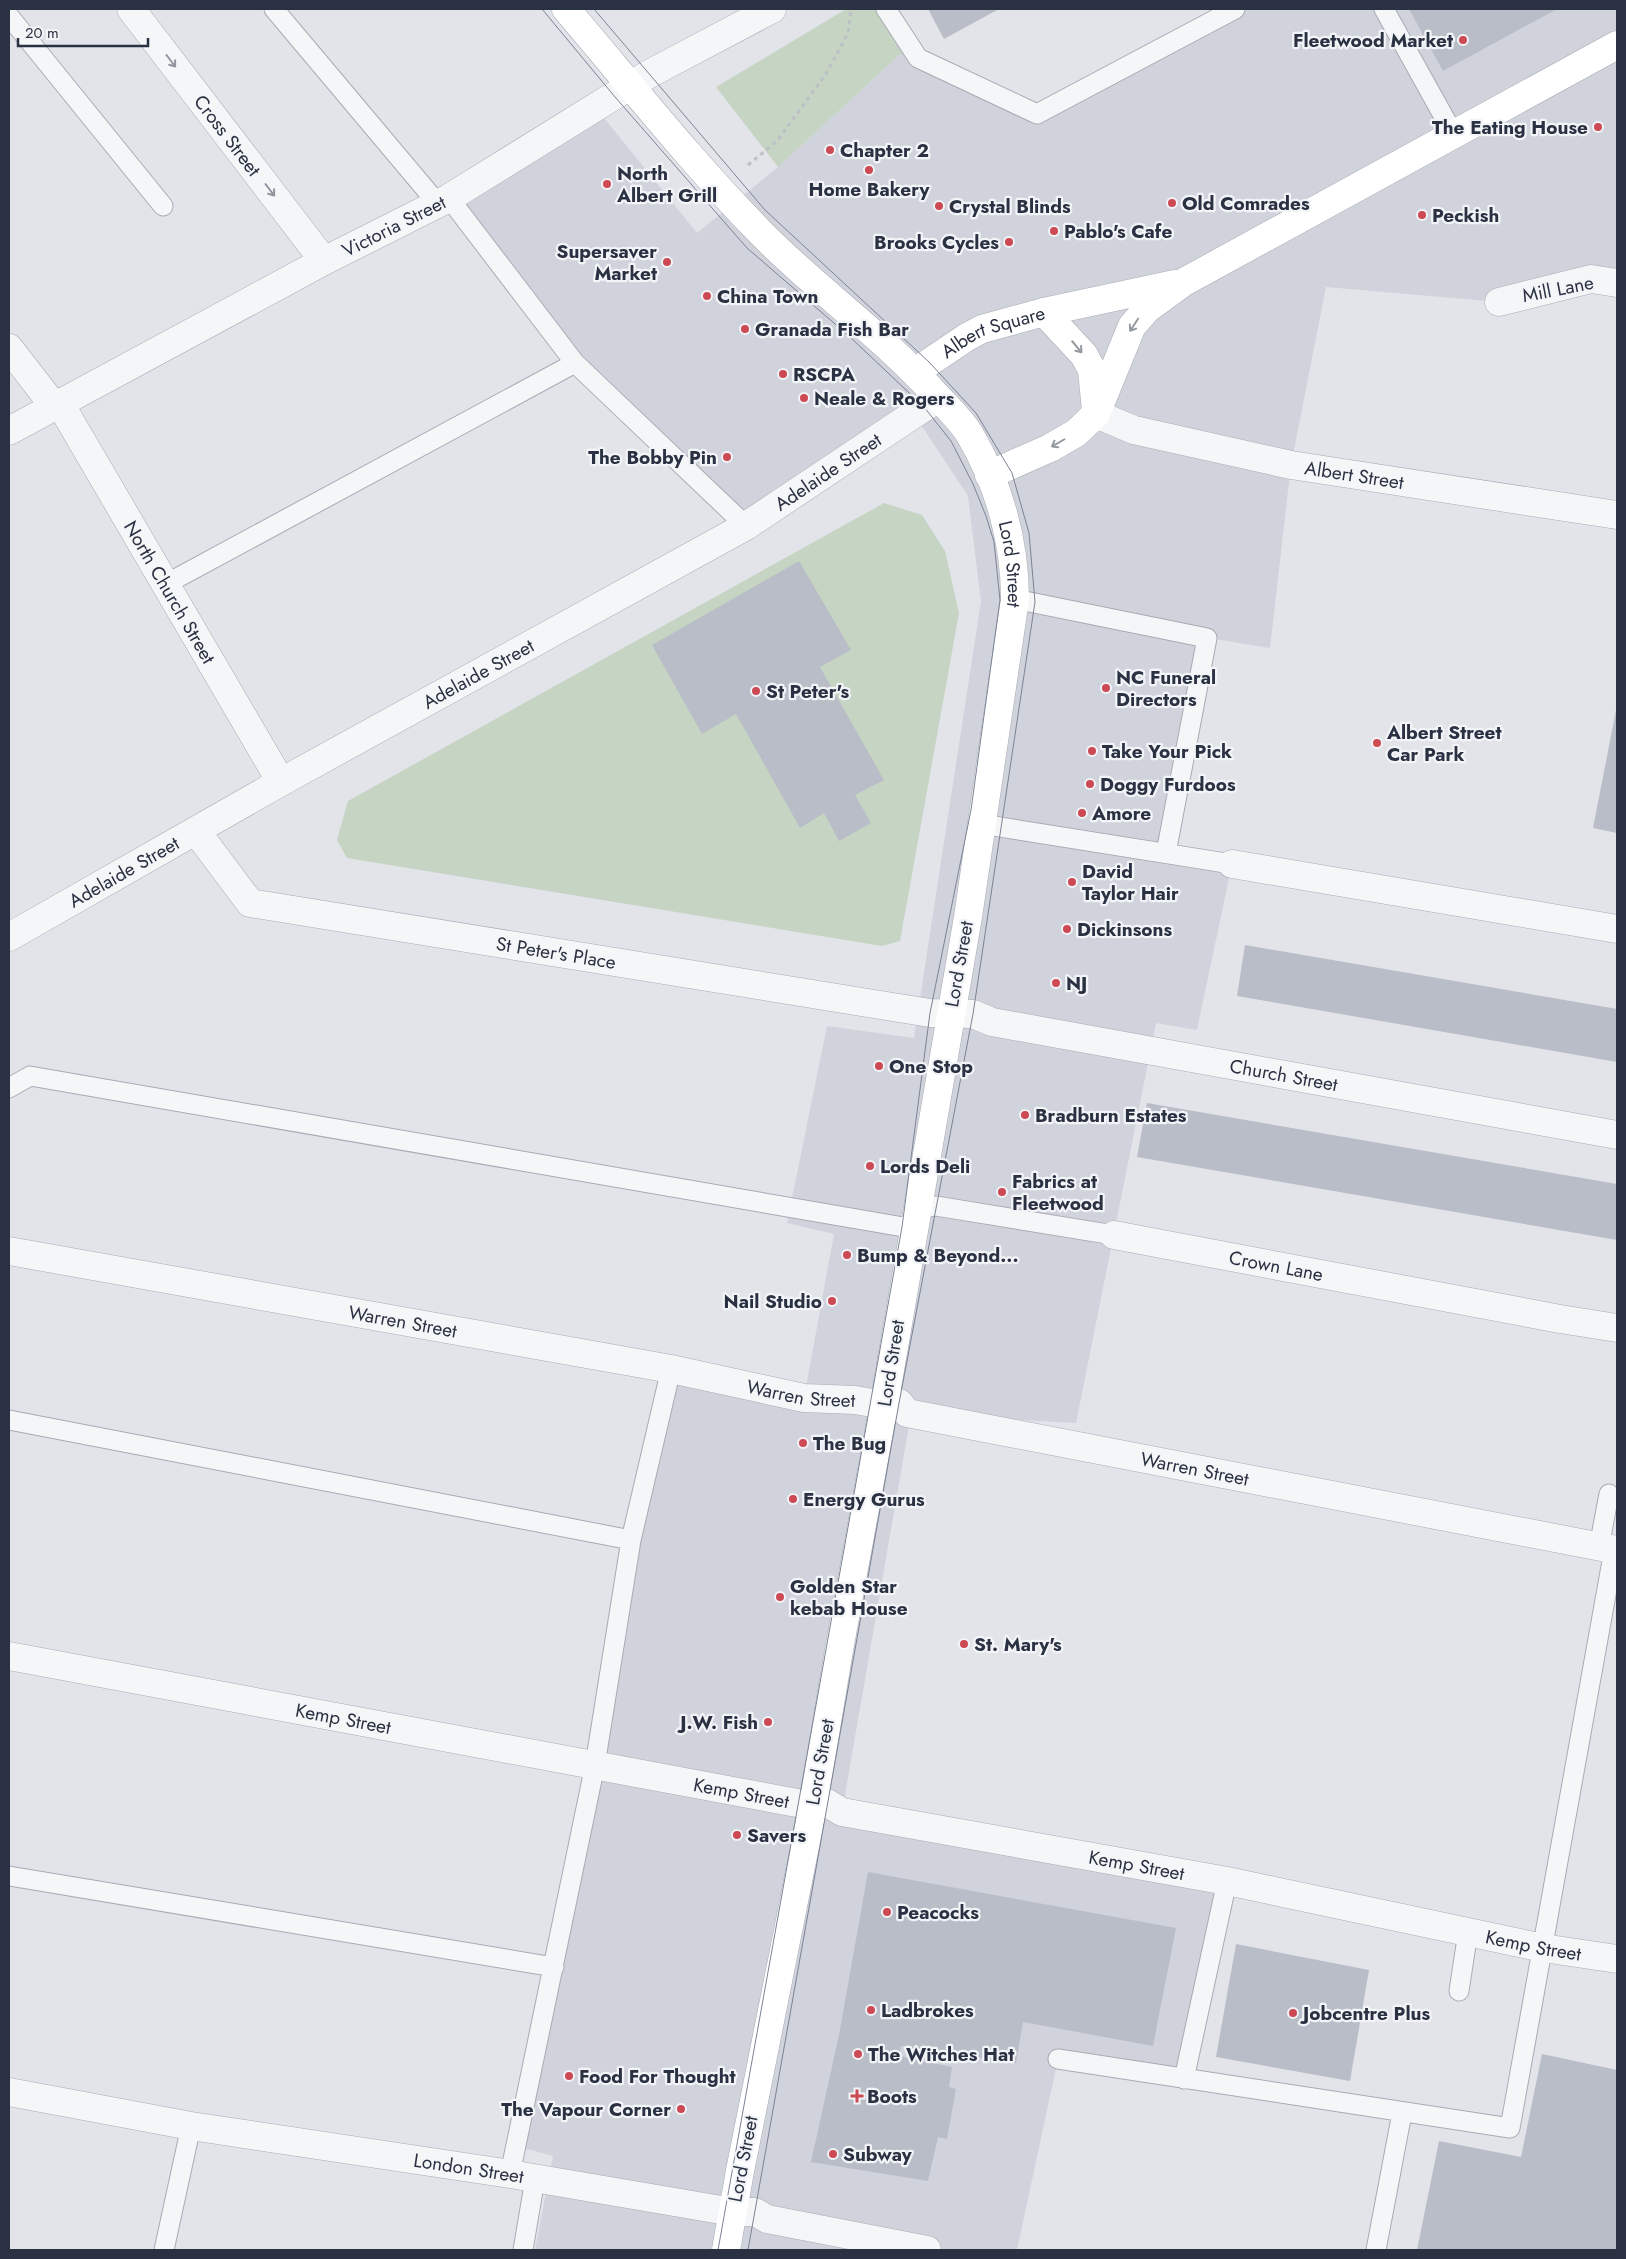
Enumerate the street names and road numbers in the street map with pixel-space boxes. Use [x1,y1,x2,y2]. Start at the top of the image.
street label: Cross Street [188,89,268,182]
street label: Victoria Street [337,188,451,263]
street label: Mill Lane [1520,269,1596,309]
street label: Albert Square [935,299,1048,364]
street label: Adelaide Street [769,426,887,517]
street label: Albert Street [1303,454,1406,496]
street label: North Church Street [118,516,223,669]
street label: Lord Street [992,518,1029,610]
street label: Adelaide Street [417,632,539,715]
street label: Adelaide Street [63,829,184,914]
street label: Lord Street [938,918,980,1009]
street label: St Peter's Place [494,930,618,976]
street label: Church Street [1228,1052,1340,1098]
street label: Crown Lane [1227,1243,1326,1288]
street label: Warren Street [346,1298,460,1344]
street label: Lord Street [871,1317,911,1408]
street label: Warren Street [744,1372,856,1414]
street label: Warren Street [1138,1445,1252,1492]
street label: Kemp Street [293,1696,394,1741]
street label: Lord Street [799,1716,841,1807]
street label: Kemp Street [691,1770,792,1815]
street label: Kemp Street [1087,1843,1187,1887]
street label: Kemp Street [1483,1923,1584,1967]
street label: Lord Street [721,2113,765,2204]
street label: London Street [412,2146,526,2190]

